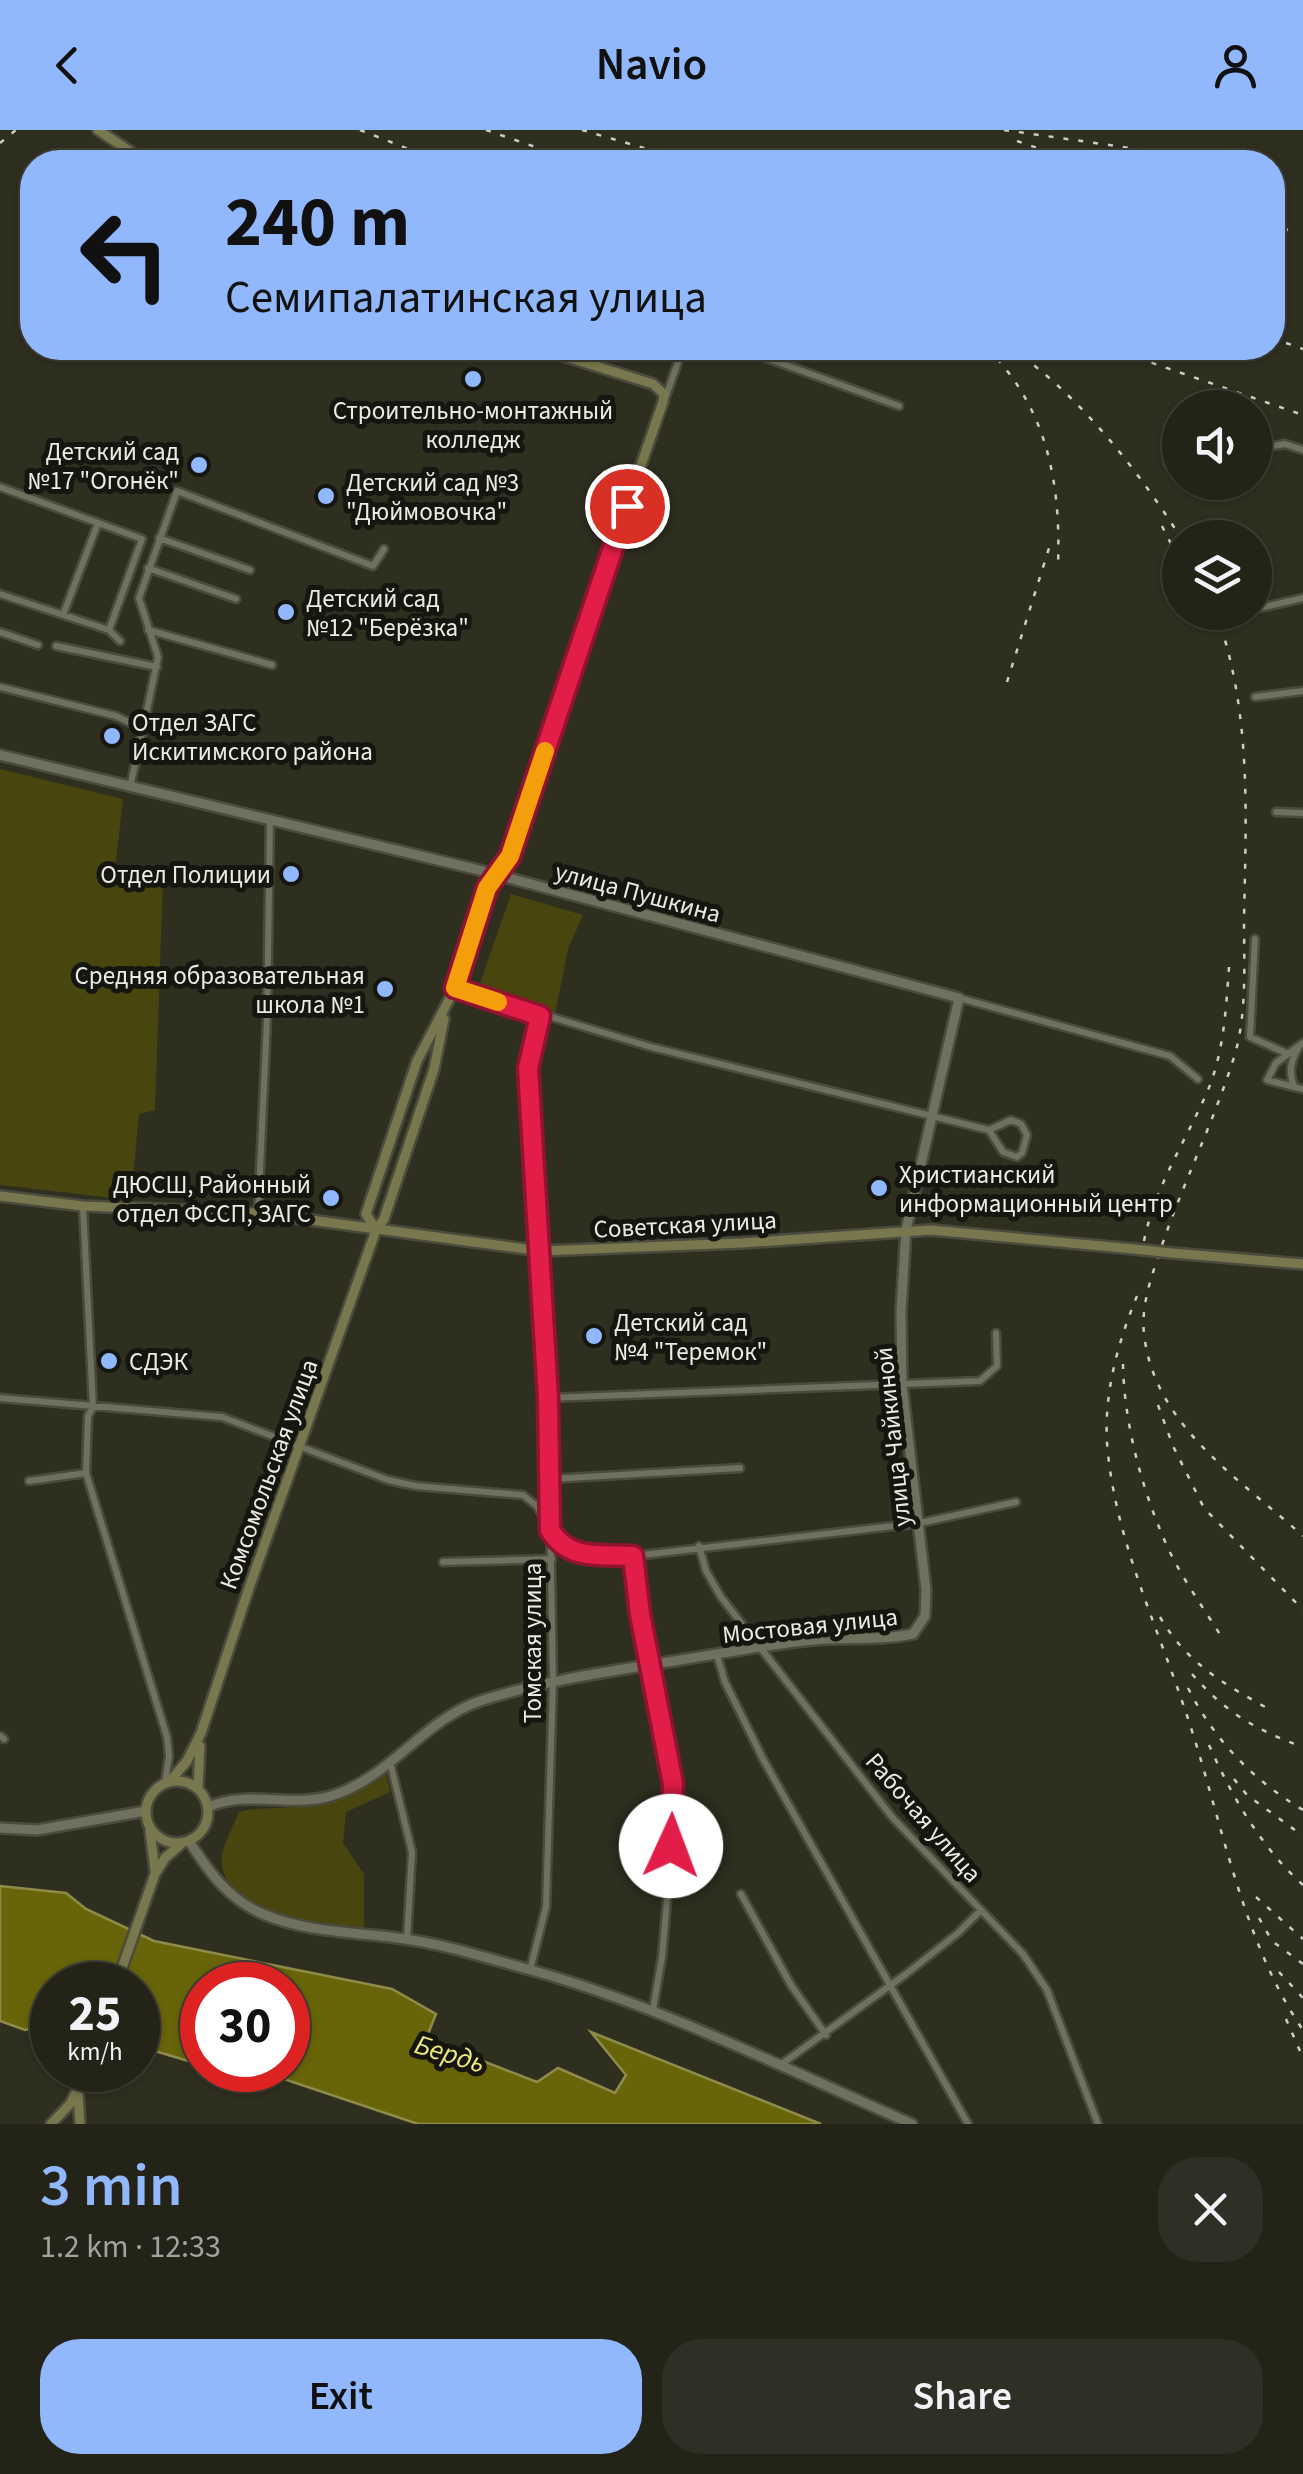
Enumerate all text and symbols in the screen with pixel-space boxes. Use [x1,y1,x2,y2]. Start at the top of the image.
text: Navio [596,33,707,97]
icon: back [40,38,95,93]
icon: person [1208,38,1263,93]
text: 240 m [225,173,410,273]
icon: left [60,190,190,320]
text: Семипалатинская улица [225,266,707,330]
marker: Строительно-монтажный колледж [462,368,484,390]
map controls [1162,390,1272,630]
button: sound [1162,390,1272,500]
place label: Строительно-монтажный колледж [333,393,613,458]
place label: Детский сад №17 "Огонёк" [27,434,179,499]
marker: Детский сад №17 "Огонёк" [188,454,210,476]
pin [585,464,670,549]
place label: Детский сад №3 "Дюймовочка" [346,465,519,530]
icon: arrive [600,479,655,534]
marker: Детский сад №3 "Дюймовочка" [315,485,337,507]
button: layers [1162,520,1272,630]
place label: Детский сад №12 "Берёзка" [306,581,469,646]
marker: Детский сад №12 "Берёзка" [275,601,297,623]
place label: Отдел ЗАГС Искитимского района [132,705,373,770]
marker: Отдел ЗАГС Искитимского района [101,725,123,747]
street label: улица Пушкина [551,854,725,932]
place label: Отдел Полиции [100,857,271,893]
marker: Отдел Полиции [280,863,302,885]
place label: Средняя образовательная школа №1 [75,958,365,1023]
marker: Средняя образовательная школа №1 [374,978,396,1000]
place label: Христианский информационный центр [899,1157,1173,1222]
place label: ДЮСШ, Районный отдел ФССП, ЗАГС [113,1167,311,1232]
marker: Христианский информационный центр [868,1177,890,1199]
marker: ДЮСШ, Районный отдел ФССП, ЗАГС [320,1187,342,1209]
street label: Советская улица [593,1202,778,1248]
place label: Детский сад №4 "Теремок" [614,1305,767,1370]
marker: Детский сад №4 "Теремок" [583,1325,605,1347]
place label: СДЭК [129,1344,189,1380]
street label: улица Чайкиной [866,1345,920,1529]
marker: СДЭК [98,1350,120,1372]
street label: Комсомольская улица [211,1354,327,1594]
street label: Томская улица [515,1563,551,1723]
street label: Мостовая улица [721,1599,900,1653]
street label: Рабочая улица [857,1745,990,1890]
position arrow [619,1794,723,1898]
speed limit sign: 30 [180,1962,310,2092]
text: 25 [69,1979,121,2050]
water label: Бердь [410,2024,490,2084]
text: km/h [67,2034,123,2070]
text: 3 min [40,2144,183,2229]
button: close [1158,2157,1263,2262]
text: 1.2 km · 12:33 [40,2224,221,2270]
button: Exit [40,2339,642,2454]
button: Share [662,2339,1263,2454]

